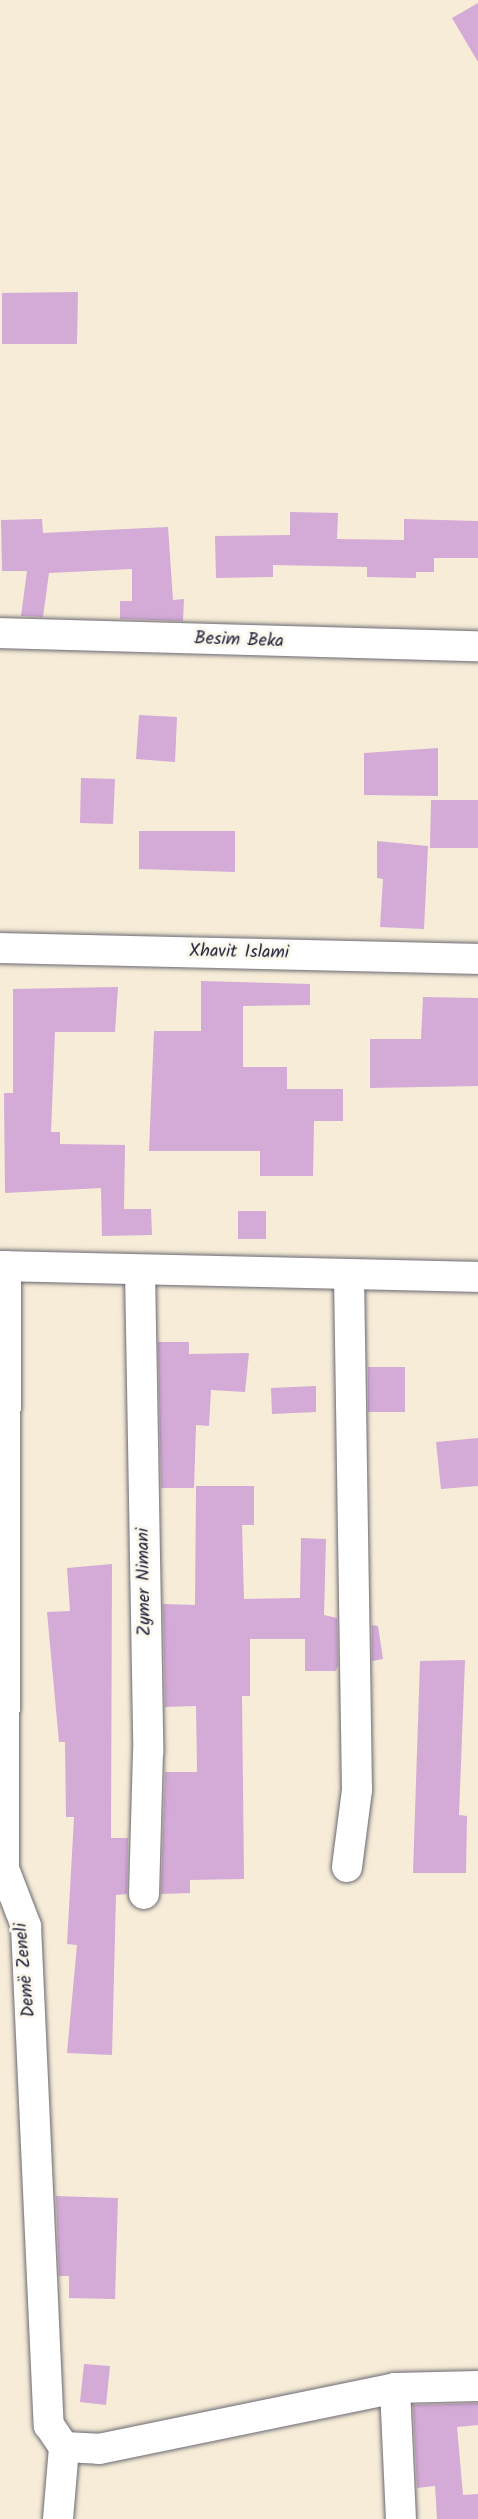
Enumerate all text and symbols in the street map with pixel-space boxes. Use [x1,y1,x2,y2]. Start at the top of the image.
street label: Besim Beka [194,629,284,653]
street label: Xhavit Islami [189,941,289,965]
street label: Zymer Nimani [133,1528,157,1636]
street label: Demë Zeneli [11,1922,41,2018]

